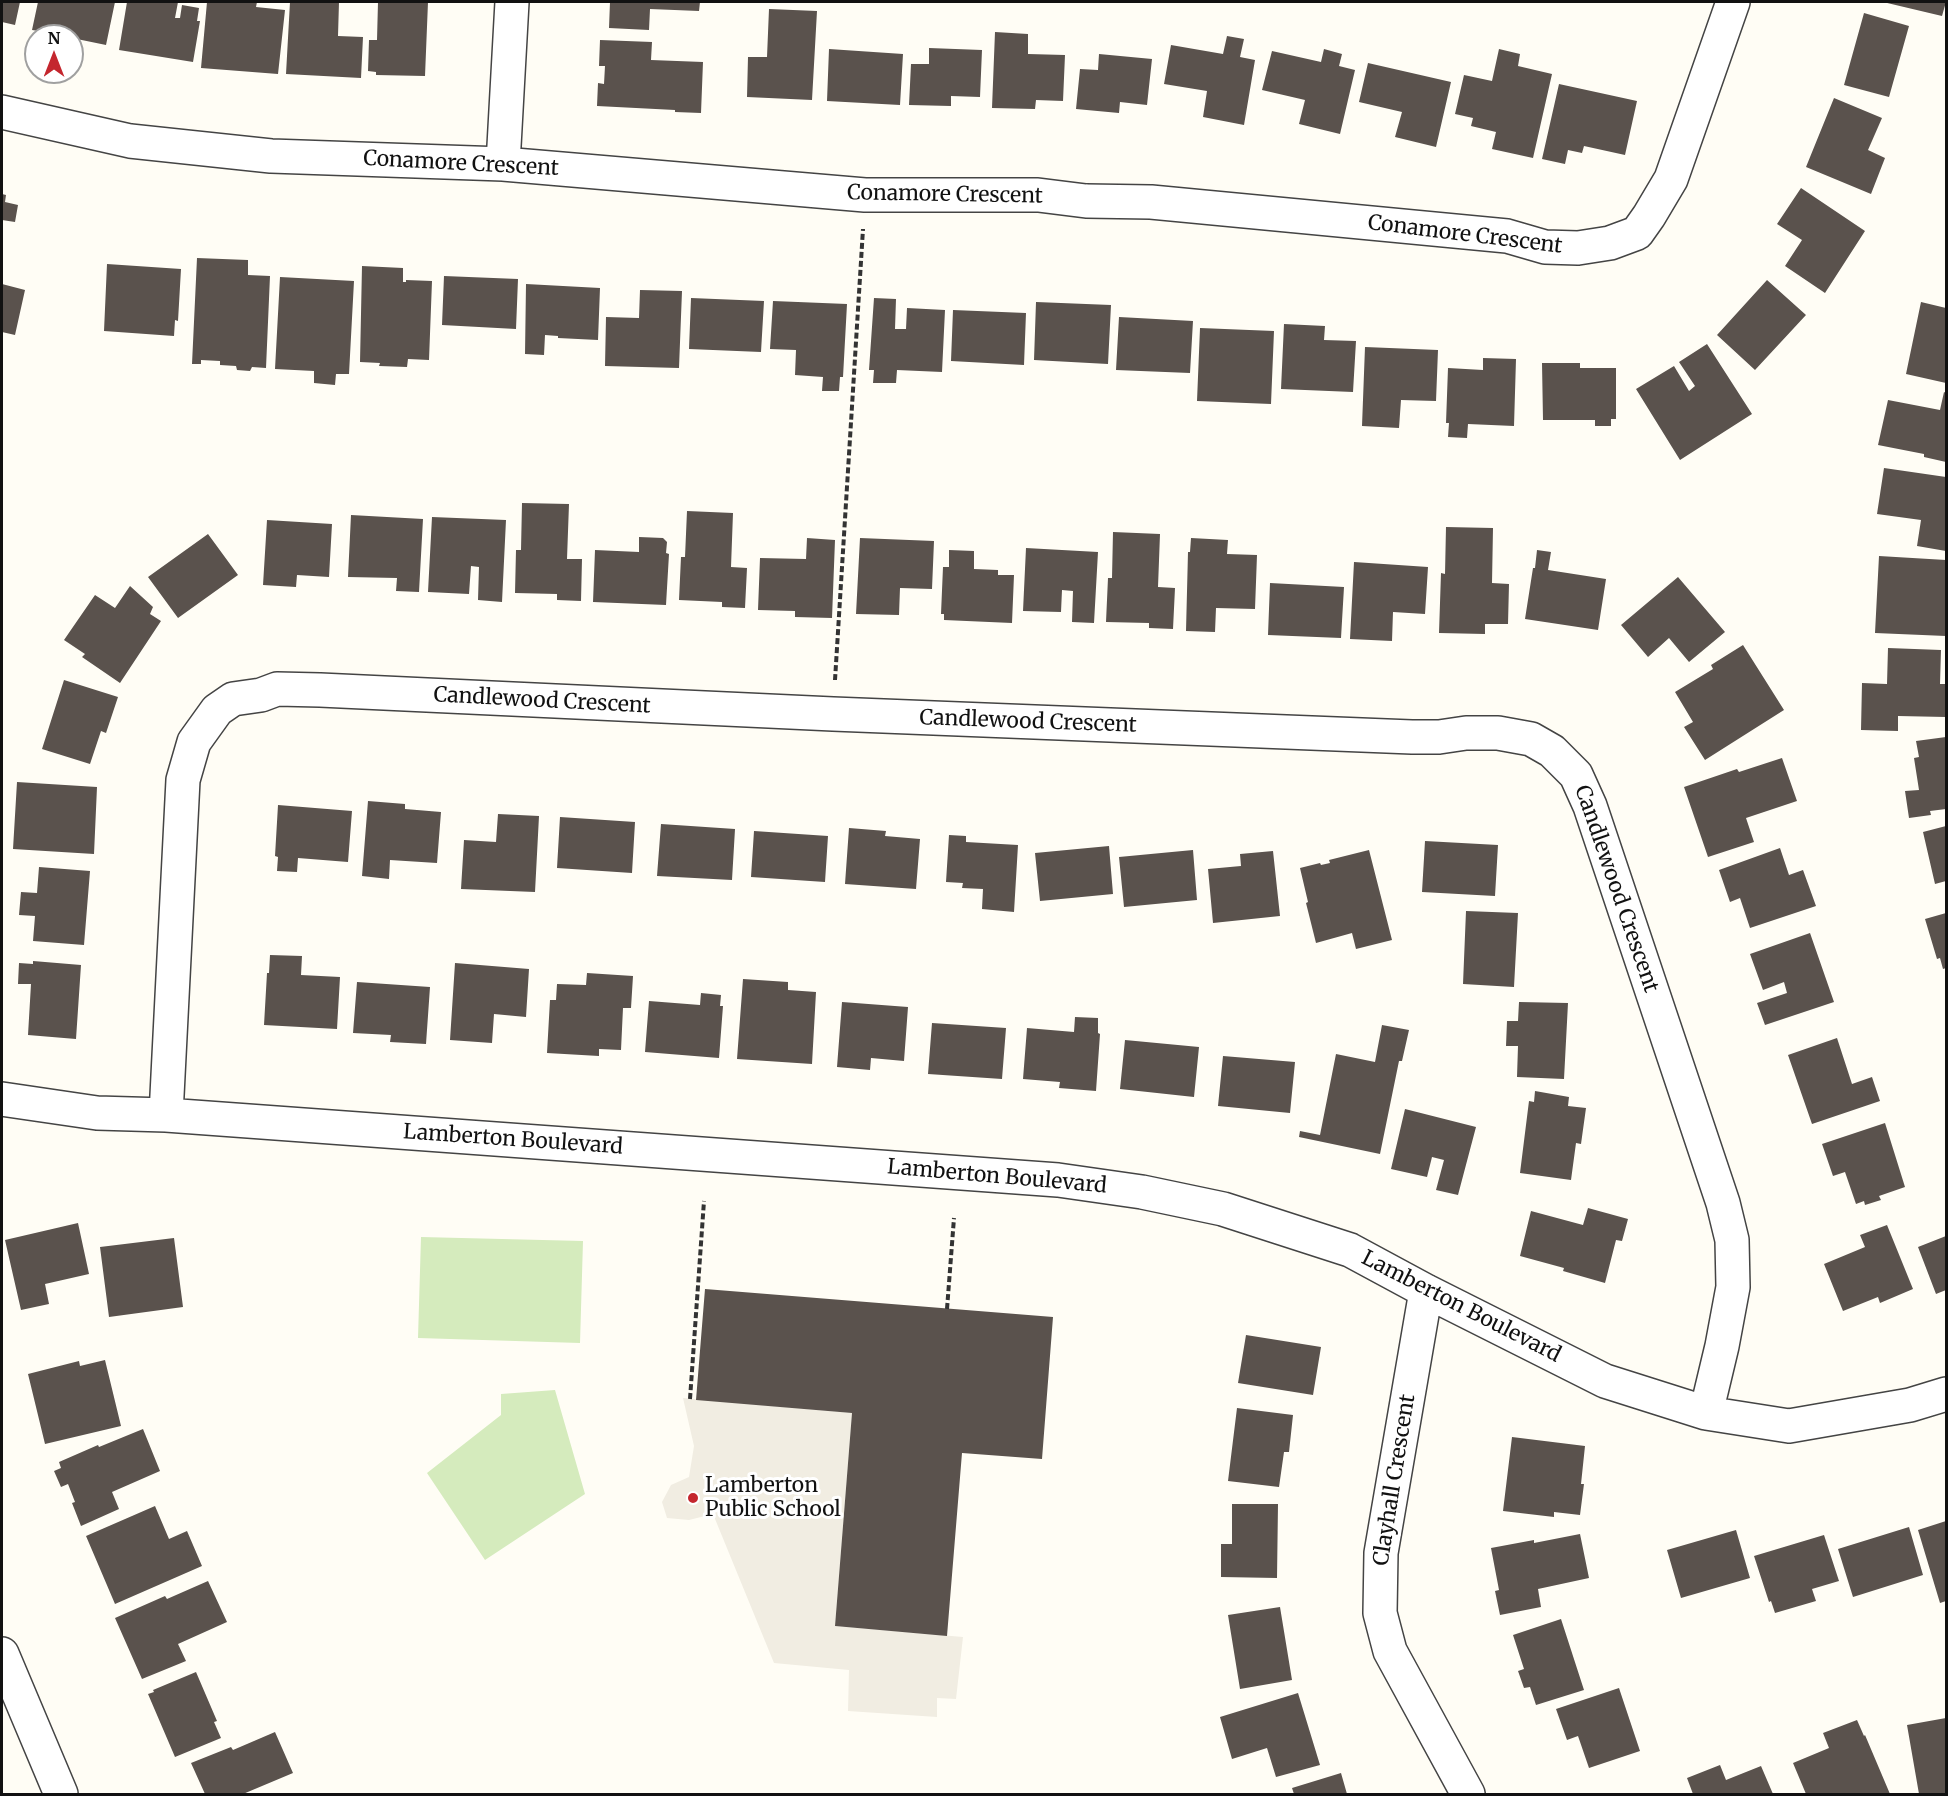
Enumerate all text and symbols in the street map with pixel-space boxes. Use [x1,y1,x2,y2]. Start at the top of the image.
north arrow [24,24,84,84]
text: N [48,28,60,48]
street label: Conamore Crescent [363,146,559,182]
street label: Conamore Crescent [847,181,1043,209]
street label: Conamore Crescent [1366,211,1564,259]
street label: Candlewood Crescent [433,683,651,719]
street label: Candlewood Crescent [919,706,1137,738]
street label: Candlewood Crescent [1569,782,1663,996]
street label: Lamberton Boulevard [402,1120,624,1160]
street label: Lamberton Boulevard [886,1155,1108,1199]
street label: Lamberton Boulevard [1357,1246,1565,1368]
street label: Clayhall Crescent [1369,1393,1421,1567]
place label: Lamberton Public School [705,1473,841,1523]
marker: Lamberton Public School [686,1491,700,1505]

